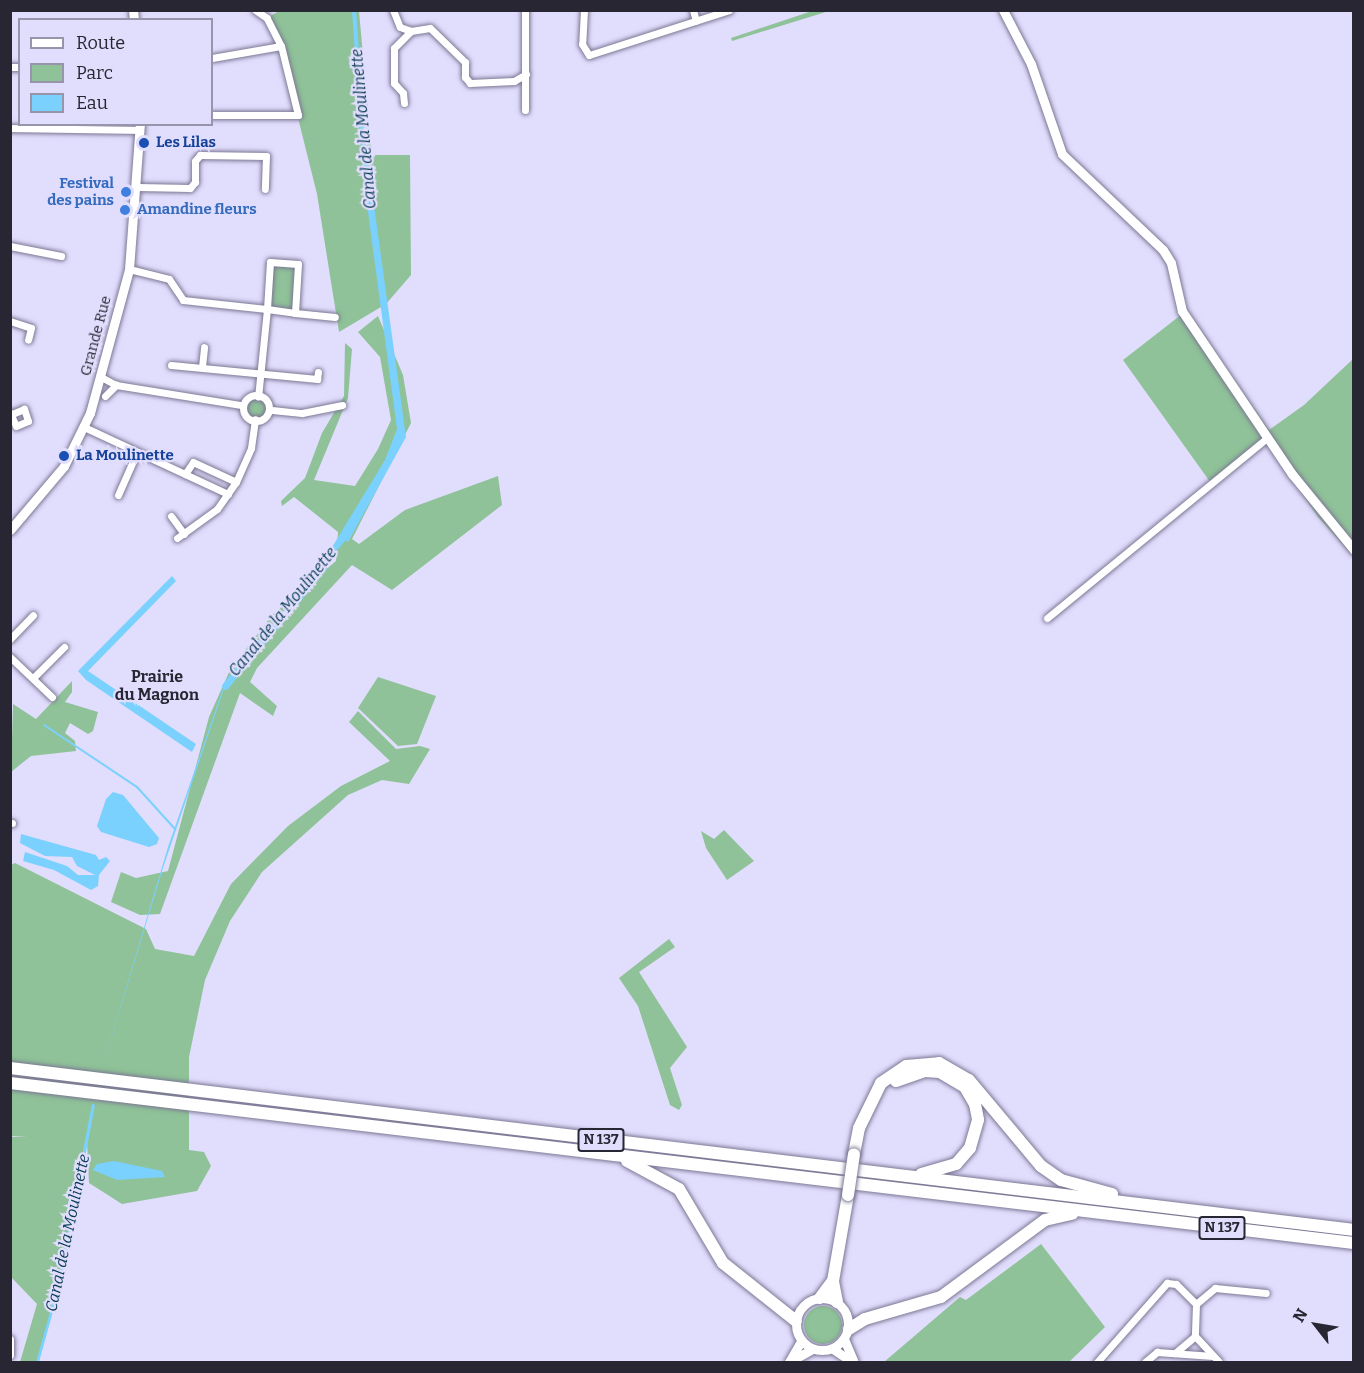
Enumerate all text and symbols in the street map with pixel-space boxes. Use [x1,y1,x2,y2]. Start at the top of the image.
legend [18,18,213,126]
text: Route [76,32,125,54]
water label: Canal de la Moulinette [347,48,381,210]
text: Parc [76,62,113,84]
text: Eau [76,92,108,114]
place label: Les Lilas [156,134,216,152]
marker: Les Lilas [137,136,151,150]
place label: Festival des pains [47,174,114,209]
marker: Festival des pains [119,185,133,199]
place label: Amandine fleurs [137,201,257,219]
marker: Amandine fleurs [118,203,132,217]
street label: Grande Rue [77,294,115,378]
place label: La Moulinette [76,447,174,465]
marker: La Moulinette [57,449,71,463]
water label: Canal de la Moulinette [225,544,341,680]
district label: Prairie du Magnon [115,667,199,705]
road number: N 137 [577,1129,625,1151]
water label: Canal de la Moulinette [42,1153,94,1313]
road number: N 137 [1198,1217,1246,1239]
north arrow [1286,1295,1346,1355]
text: N [1289,1305,1311,1326]

